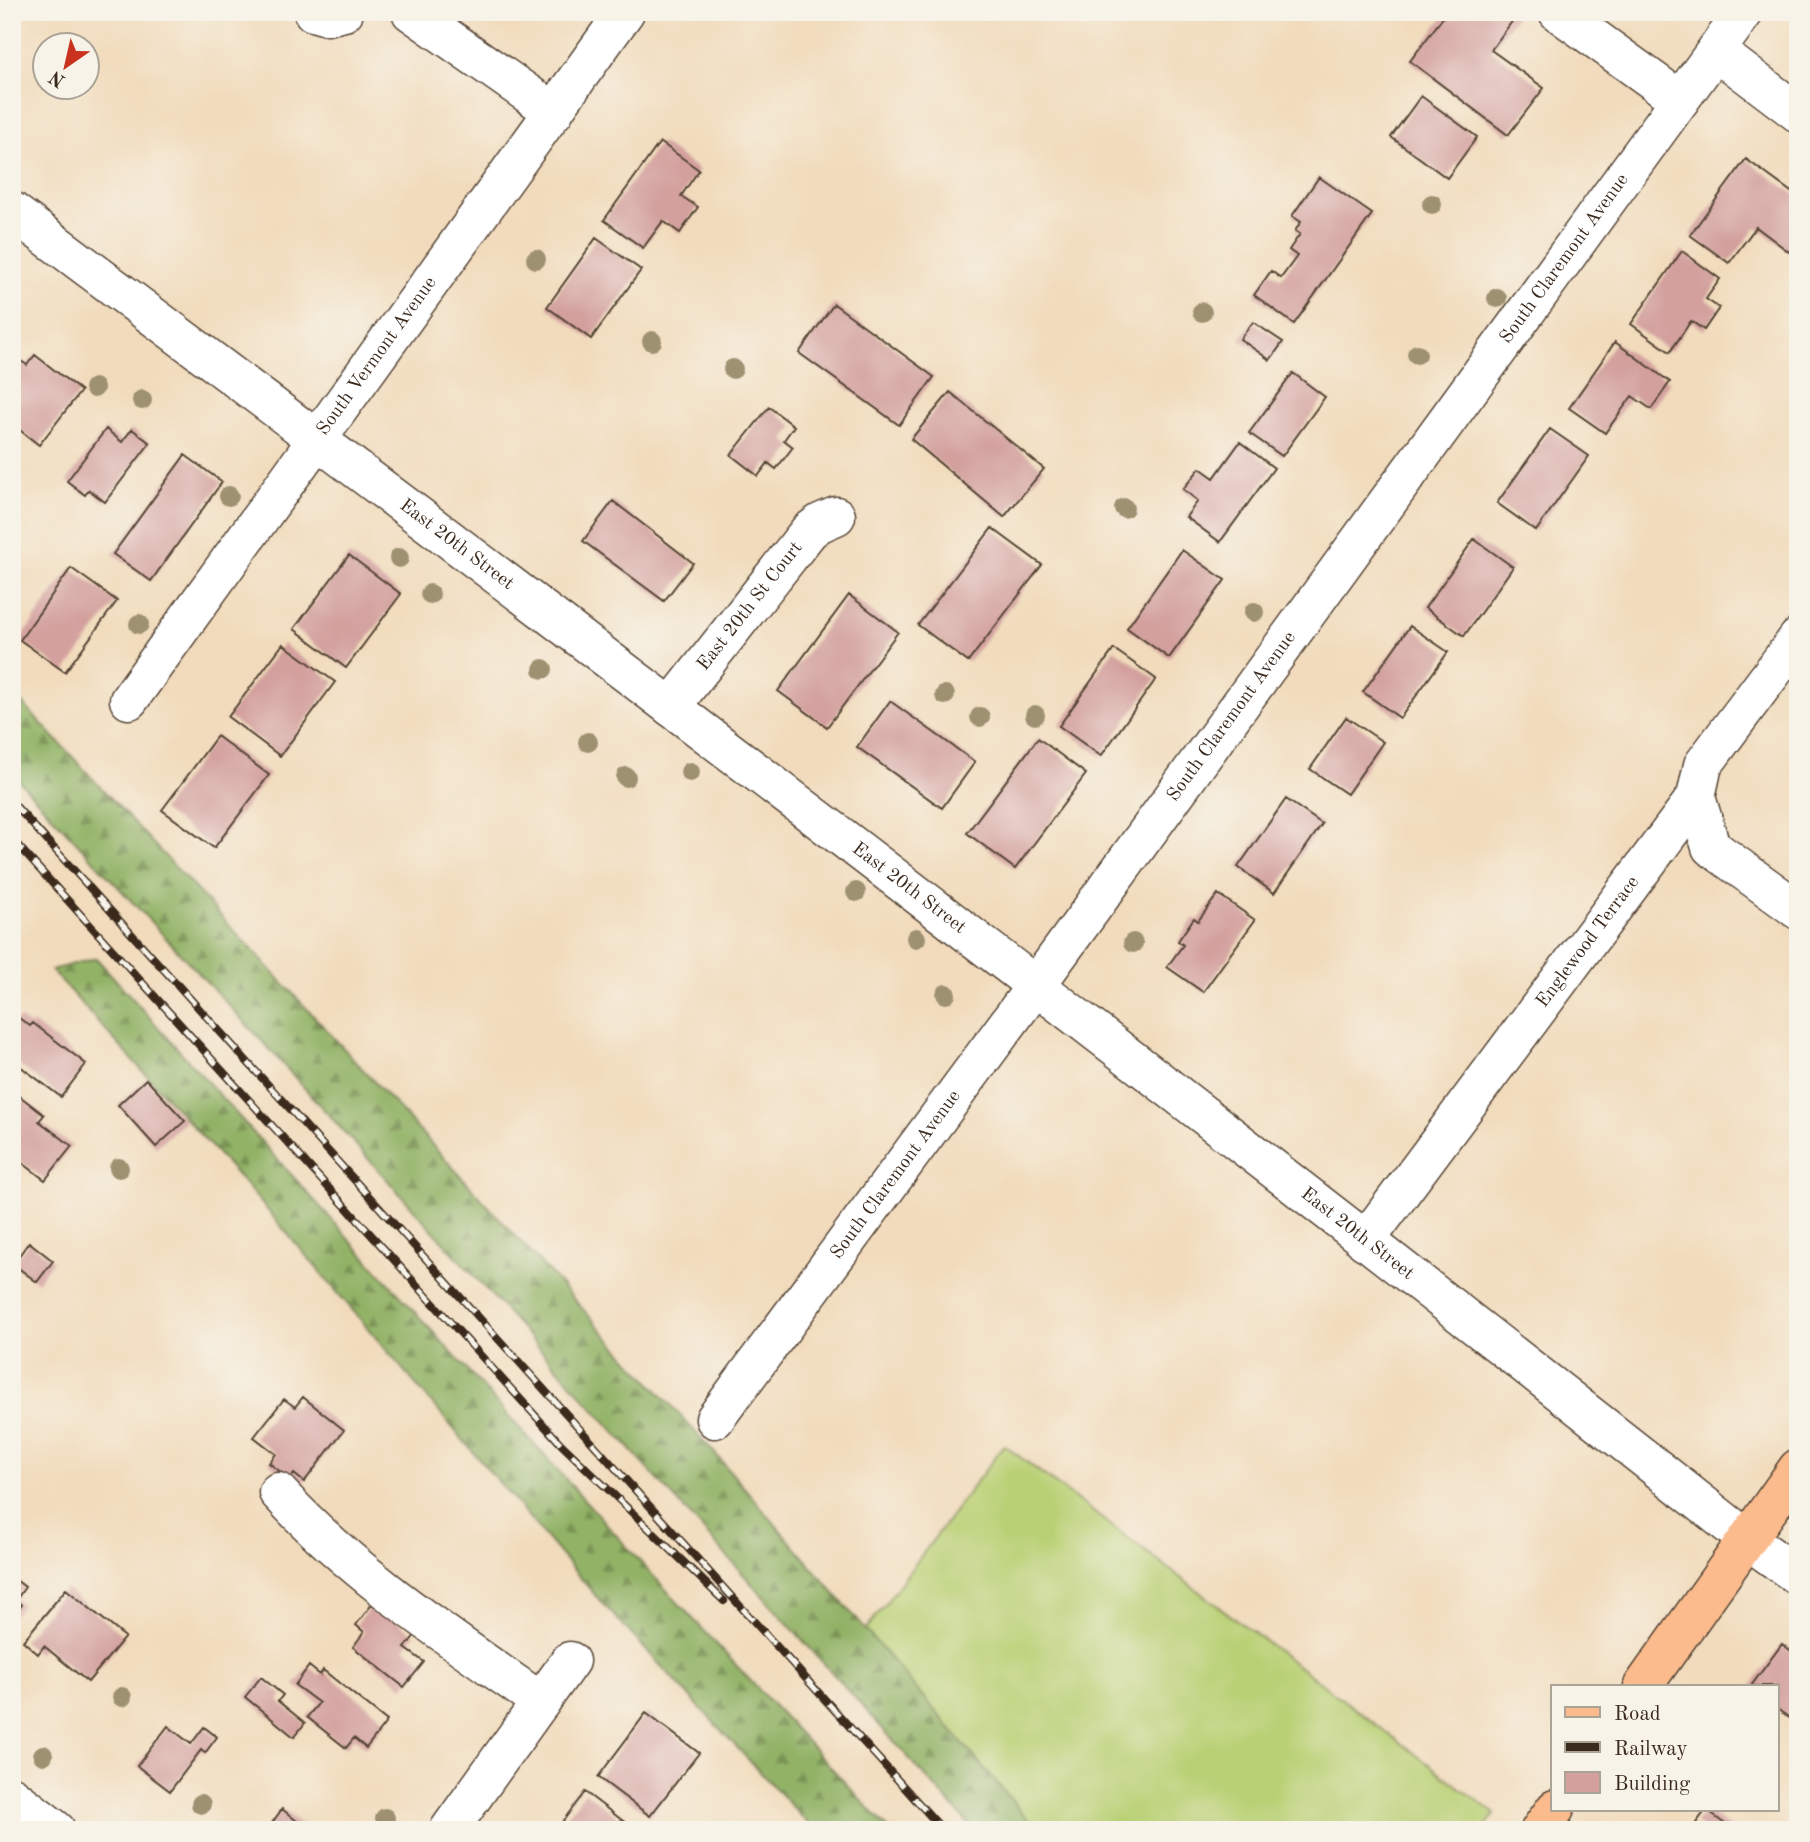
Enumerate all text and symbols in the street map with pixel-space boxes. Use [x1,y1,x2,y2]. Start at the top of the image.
north arrow [32,32,102,102]
text: N [46,66,69,90]
street label: South Claremont Avenue [1497,170,1632,347]
street label: South Vermont Avenue [314,273,440,439]
street label: East 20th Street [396,496,517,594]
street label: East 20th St Court [694,538,806,674]
street label: South Claremont Avenue [1164,628,1299,805]
street label: East 20th Street [849,839,969,938]
street label: Englewood Terrace [1533,873,1643,1011]
street label: South Claremont Avenue [827,1087,964,1263]
street label: East 20th Street [1297,1184,1417,1284]
legend [1551,1685,1778,1811]
text: Road [1614,1704,1661,1725]
text: Railway [1614,1739,1688,1760]
text: Building [1614,1774,1691,1795]

